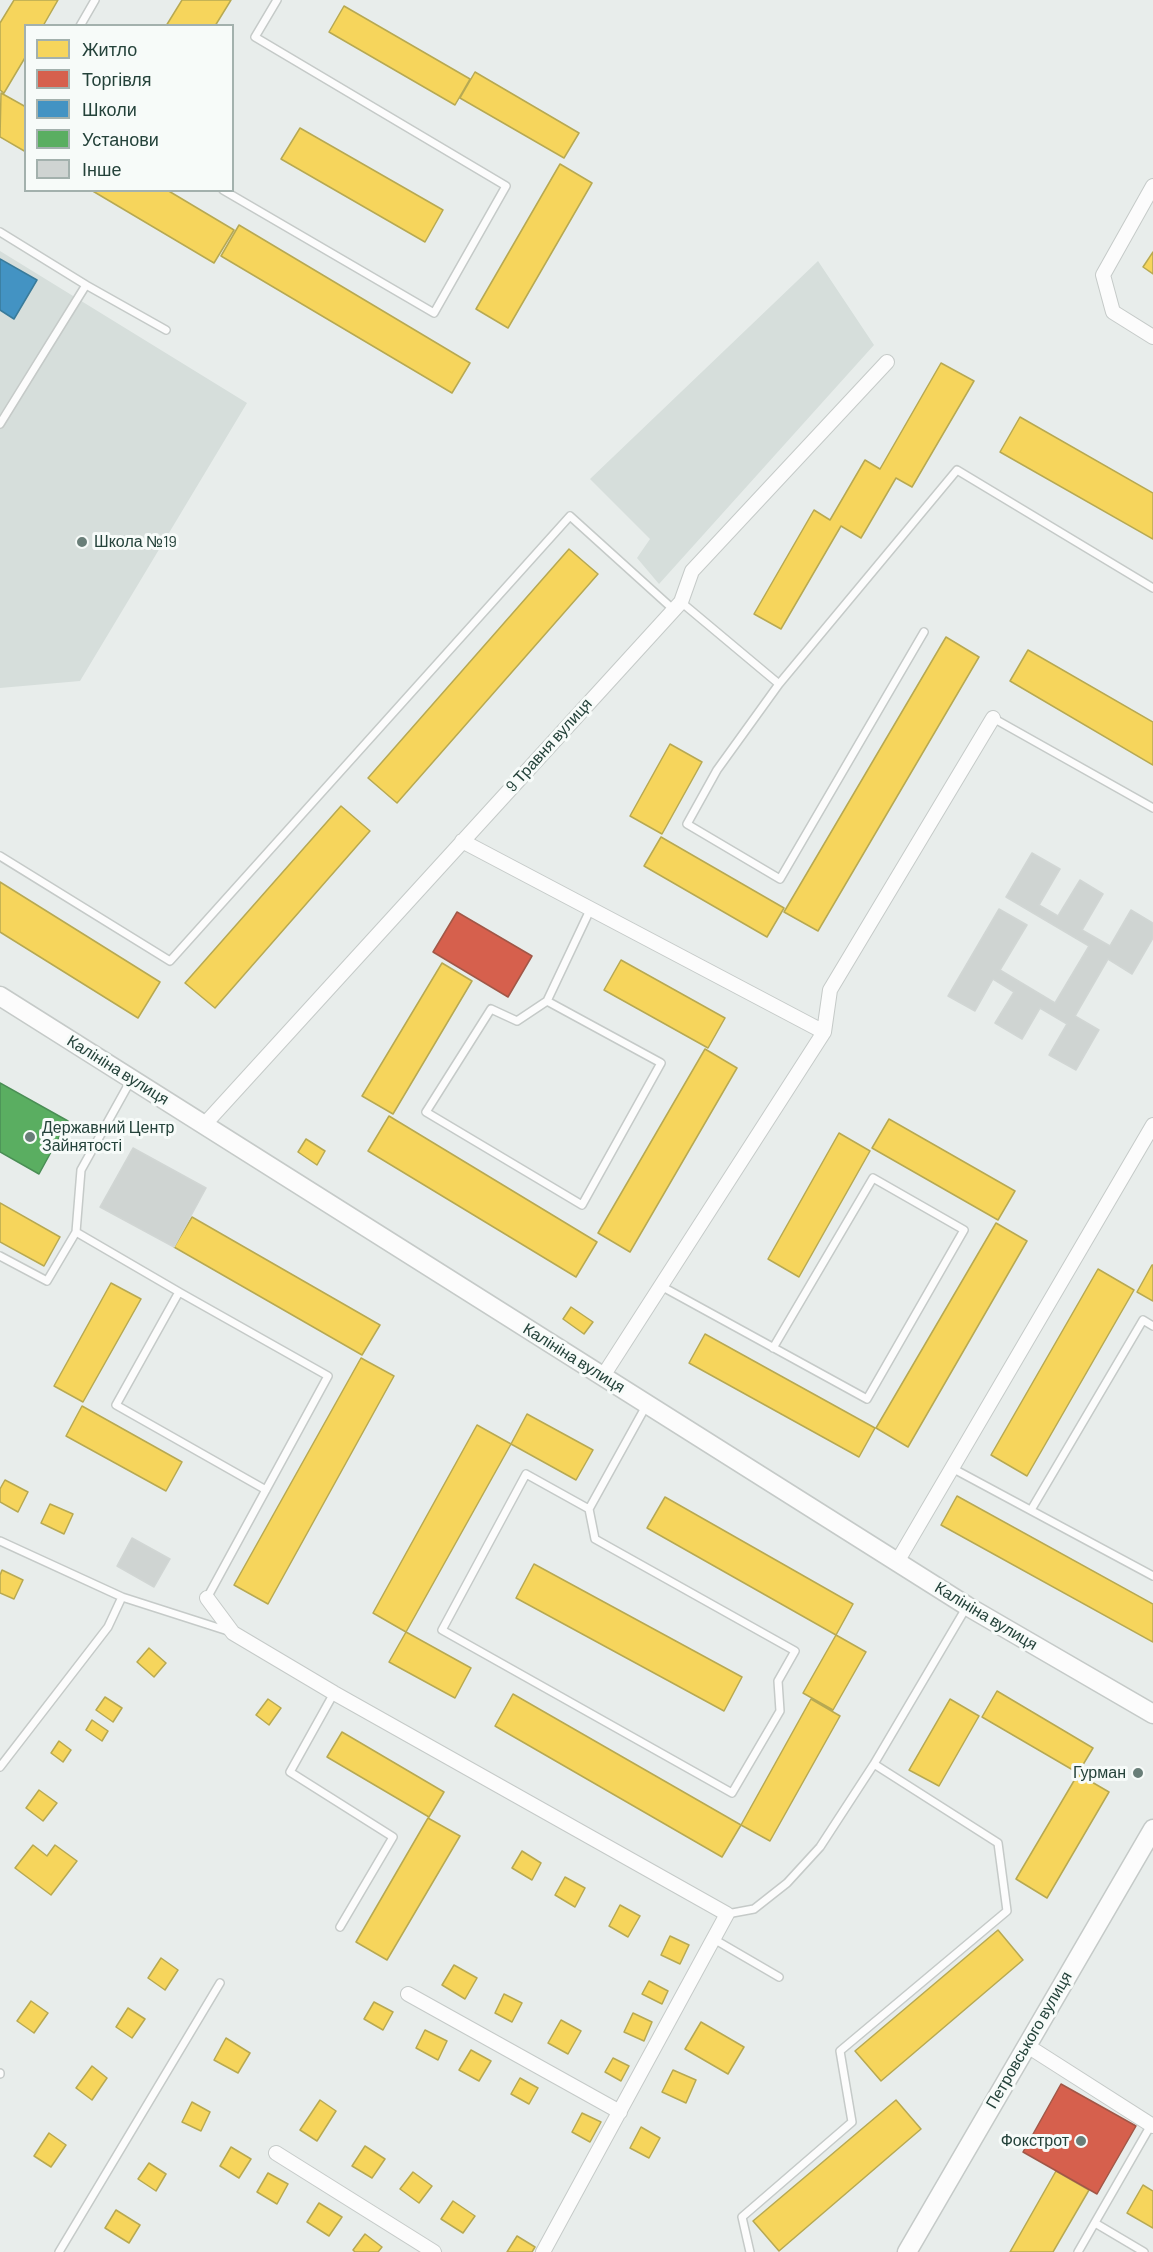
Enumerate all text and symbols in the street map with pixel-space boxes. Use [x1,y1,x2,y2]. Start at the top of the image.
legend [24,24,234,192]
text: Житло [82,38,137,60]
text: Торгівля [82,68,152,90]
text: Школи [82,98,137,120]
text: Установи [82,128,159,150]
text: Інше [82,158,121,180]
place label: Школа №19 [94,532,177,552]
marker: Школа №19 [75,535,89,549]
street label: 9 Травня вулиця [502,694,596,796]
street label: Калініна вулиця [64,1031,172,1109]
place label: Державний Центр Зайнятості [42,1118,174,1156]
marker: Державний Центр Зайнятості [23,1130,37,1144]
street label: Калініна вулиця [520,1319,628,1397]
street label: Калініна вулиця [931,1578,1041,1654]
place label: Гурман [1073,1763,1126,1783]
marker: Гурман [1131,1766,1145,1780]
street label: Петровського вулиця [982,1968,1076,2112]
place label: Фокстрот [1001,2131,1069,2151]
marker: Фокстрот [1074,2134,1088,2148]

